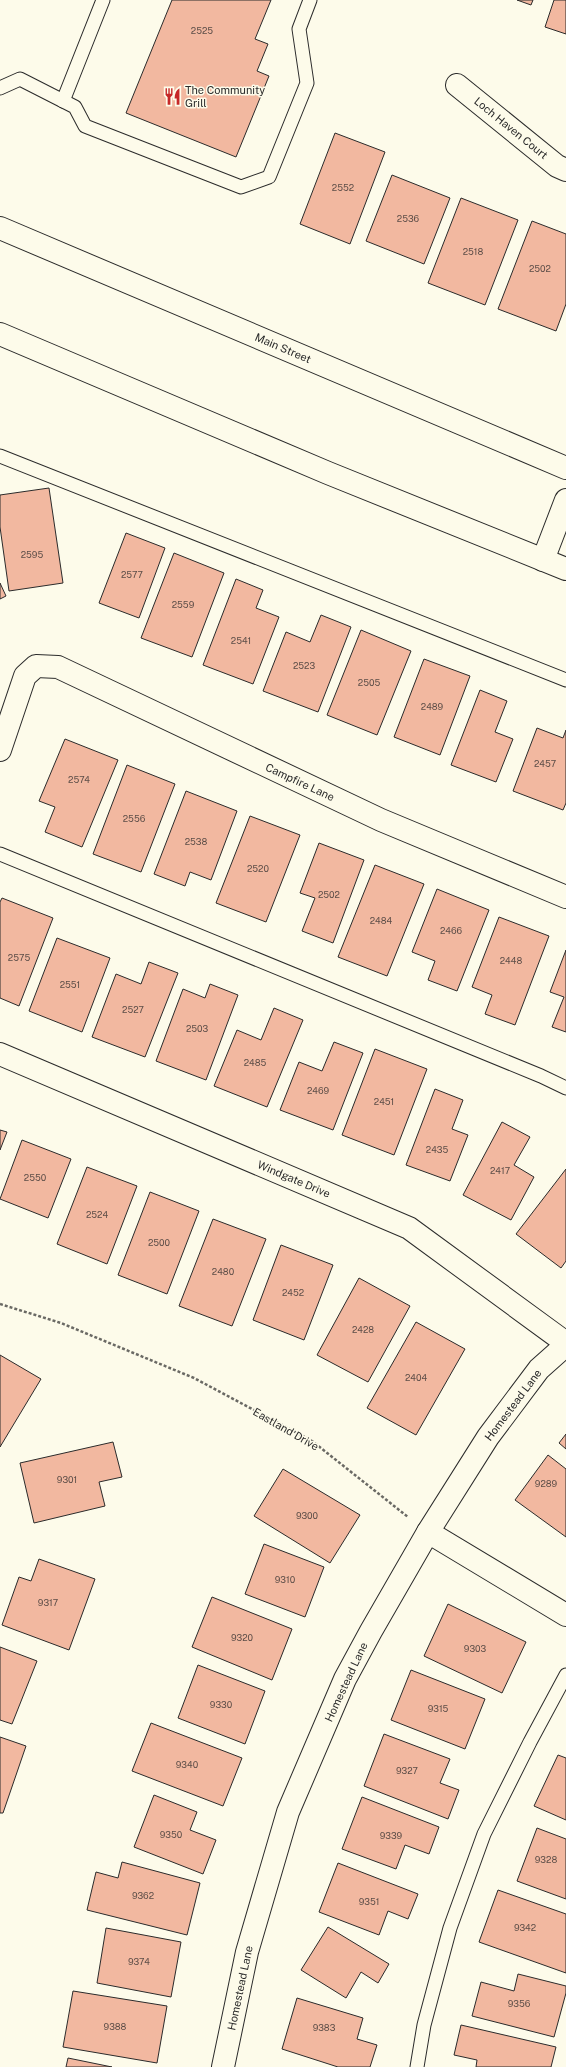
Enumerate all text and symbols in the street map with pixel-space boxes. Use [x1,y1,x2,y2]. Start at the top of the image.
house number: 2525 [191,25,213,36]
place label: The Community Grill [185,84,265,109]
restaurant icon: The Community Grill [162,86,182,106]
street label: Loch Haven Court [472,95,550,161]
house number: 2552 [332,182,354,193]
house number: 2536 [397,213,420,224]
house number: 2518 [463,246,483,257]
house number: 2502 [529,263,551,274]
street label: Main Street [253,331,313,365]
house number: 2595 [21,549,43,560]
house number: 2577 [121,569,143,580]
house number: 2559 [172,599,195,610]
house number: 2541 [231,635,251,646]
house number: 2523 [293,660,315,671]
house number: 2505 [358,677,380,688]
house number: 2489 [421,701,444,712]
house number: 2457 [534,758,556,769]
street label: Campfire Lane [264,761,336,803]
house number: 2574 [68,774,90,785]
house number: 2556 [123,813,146,824]
house number: 2538 [185,836,207,847]
house number: 2520 [247,863,269,874]
house number: 2502 [318,889,340,900]
house number: 2484 [370,915,393,926]
house number: 2466 [440,925,462,936]
house number: 2575 [8,952,30,963]
house number: 2448 [500,955,522,966]
house number: 2551 [60,979,80,990]
house number: 2527 [122,1004,144,1015]
house number: 2503 [186,1023,208,1034]
house number: 2485 [244,1057,267,1068]
house number: 2469 [307,1085,329,1096]
house number: 2451 [374,1096,394,1107]
house number: 2435 [426,1144,448,1155]
street label: Windgate Drive [256,1158,332,1200]
house number: 2417 [490,1165,510,1176]
house number: 2550 [24,1172,47,1183]
house number: 2524 [86,1209,108,1220]
house number: 2500 [148,1237,171,1248]
house number: 2480 [212,1266,235,1277]
house number: 2452 [282,1287,304,1298]
house number: 2428 [352,1324,374,1335]
street label: Homestead Lane [482,1367,544,1443]
house number: 2404 [405,1372,427,1383]
street label: Eastland Drive [251,1405,321,1453]
house number: 9301 [57,1474,77,1485]
house number: 9289 [535,1478,558,1489]
house number: 9300 [296,1510,319,1521]
house number: 9310 [275,1574,296,1585]
house number: 9317 [38,1597,58,1608]
house number: 9320 [231,1632,254,1643]
street label: Homestead Lane [322,1640,370,1724]
house number: 9303 [464,1643,486,1654]
house number: 9330 [210,1699,233,1710]
house number: 9315 [428,1703,449,1714]
house number: 9340 [176,1759,199,1770]
house number: 9327 [396,1765,418,1776]
house number: 9350 [160,1829,183,1840]
house number: 9339 [380,1830,403,1841]
house number: 9328 [535,1854,557,1865]
house number: 9362 [132,1890,154,1901]
house number: 9351 [359,1896,379,1907]
house number: 9342 [514,1922,536,1933]
street label: Homestead Lane [225,1945,255,2031]
house number: 9374 [128,1956,150,1967]
house number: 9356 [508,1998,531,2009]
house number: 9388 [104,2021,127,2032]
house number: 9383 [313,2022,336,2033]

